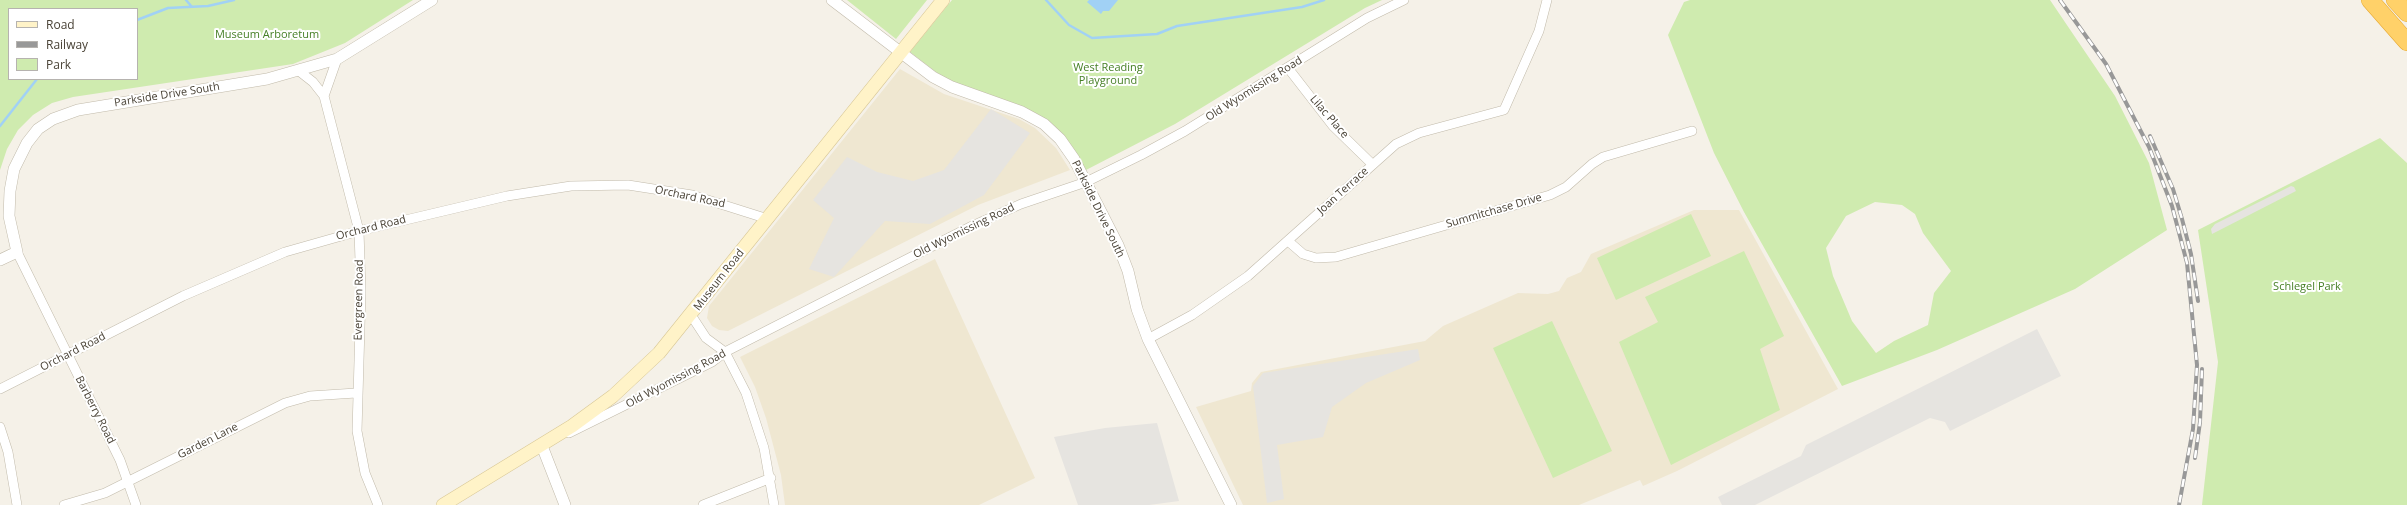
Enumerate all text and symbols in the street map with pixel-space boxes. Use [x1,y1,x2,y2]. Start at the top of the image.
legend [8,8,138,80]
text: Road [46,16,75,33]
park label: Museum Arboretum [215,28,319,42]
text: Railway [46,36,88,53]
street label: Old Wyomissing Road [1203,54,1305,124]
text: Park [46,56,71,73]
park label: West Reading Playground [1073,61,1143,87]
street label: Parkside Drive South [113,80,221,110]
street label: Lilac Place [1307,93,1351,141]
street label: Parkside Drive South [1069,158,1127,260]
street label: Joan Terrace [1315,165,1371,217]
street label: Orchard Road [654,183,726,211]
street label: Summitchase Drive [1445,191,1543,231]
street label: Old Wyomissing Road [911,201,1017,261]
street label: Orchard Road [335,213,407,243]
street label: Museum Road [691,247,747,313]
street label: Evergreen Road [352,259,366,341]
park label: Schlegel Park [2273,280,2341,294]
street label: Orchard Road [38,330,108,374]
street label: Old Wyomissing Road [624,347,728,411]
street label: Barberry Road [72,374,118,446]
street label: Garden Lane [176,420,240,462]

